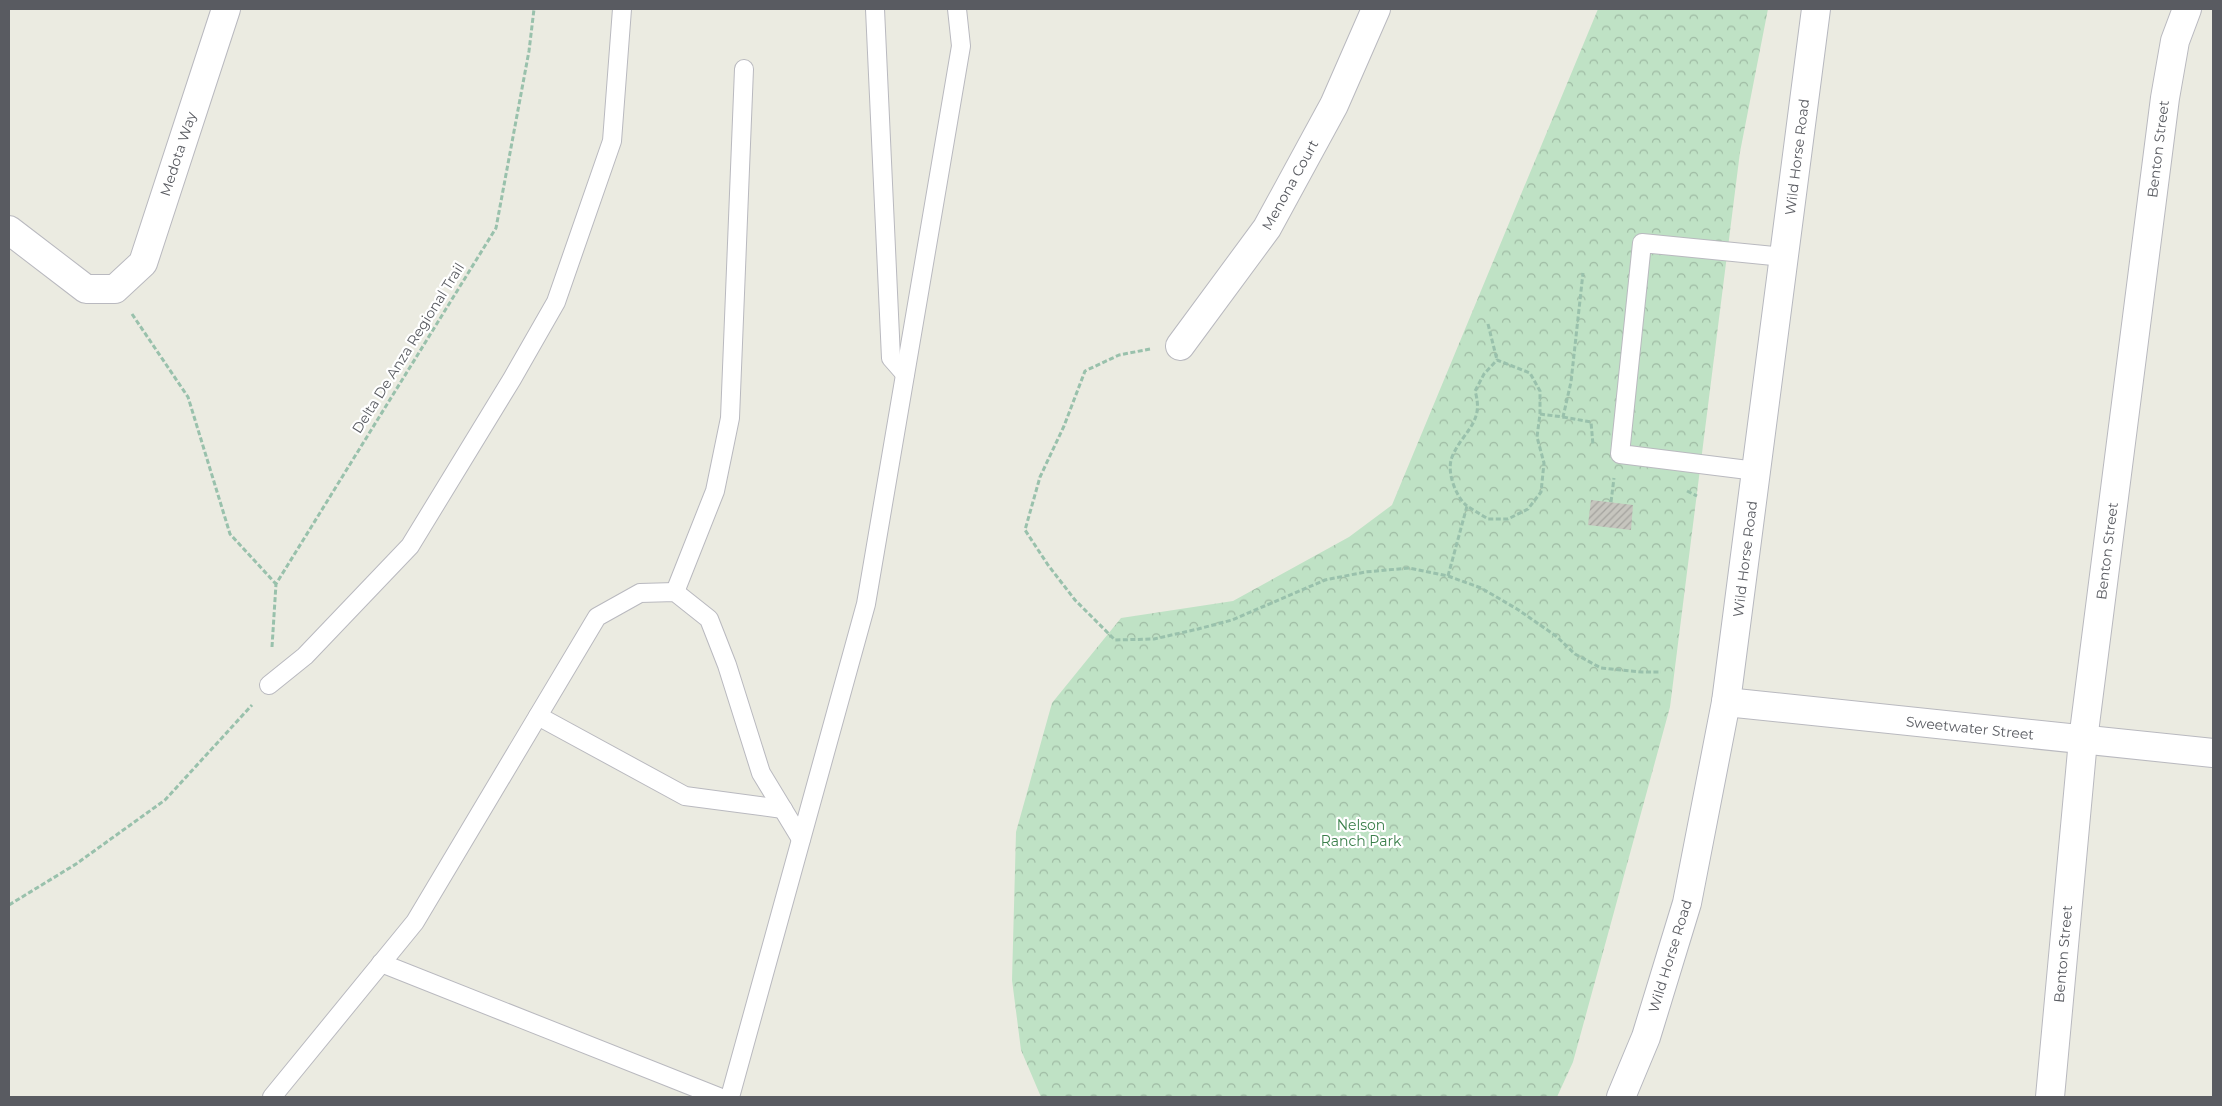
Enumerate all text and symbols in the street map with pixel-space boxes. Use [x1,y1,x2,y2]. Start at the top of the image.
street label: Wild Horse Road [1781,98,1813,216]
street label: Benton Street [2143,99,2173,199]
street label: Medota Way [156,109,200,199]
street label: Menona Court [1258,136,1322,233]
street label: Delta De Anza Regional Trail [348,259,468,437]
street label: Wild Horse Road [1729,500,1761,618]
street label: Benton Street [2092,501,2122,601]
street label: Sweetwater Street [1905,712,2035,744]
park label: Nelson Ranch Park [1321,816,1402,850]
street label: Wild Horse Road [1644,897,1696,1015]
street label: Benton Street [2050,904,2076,1004]

